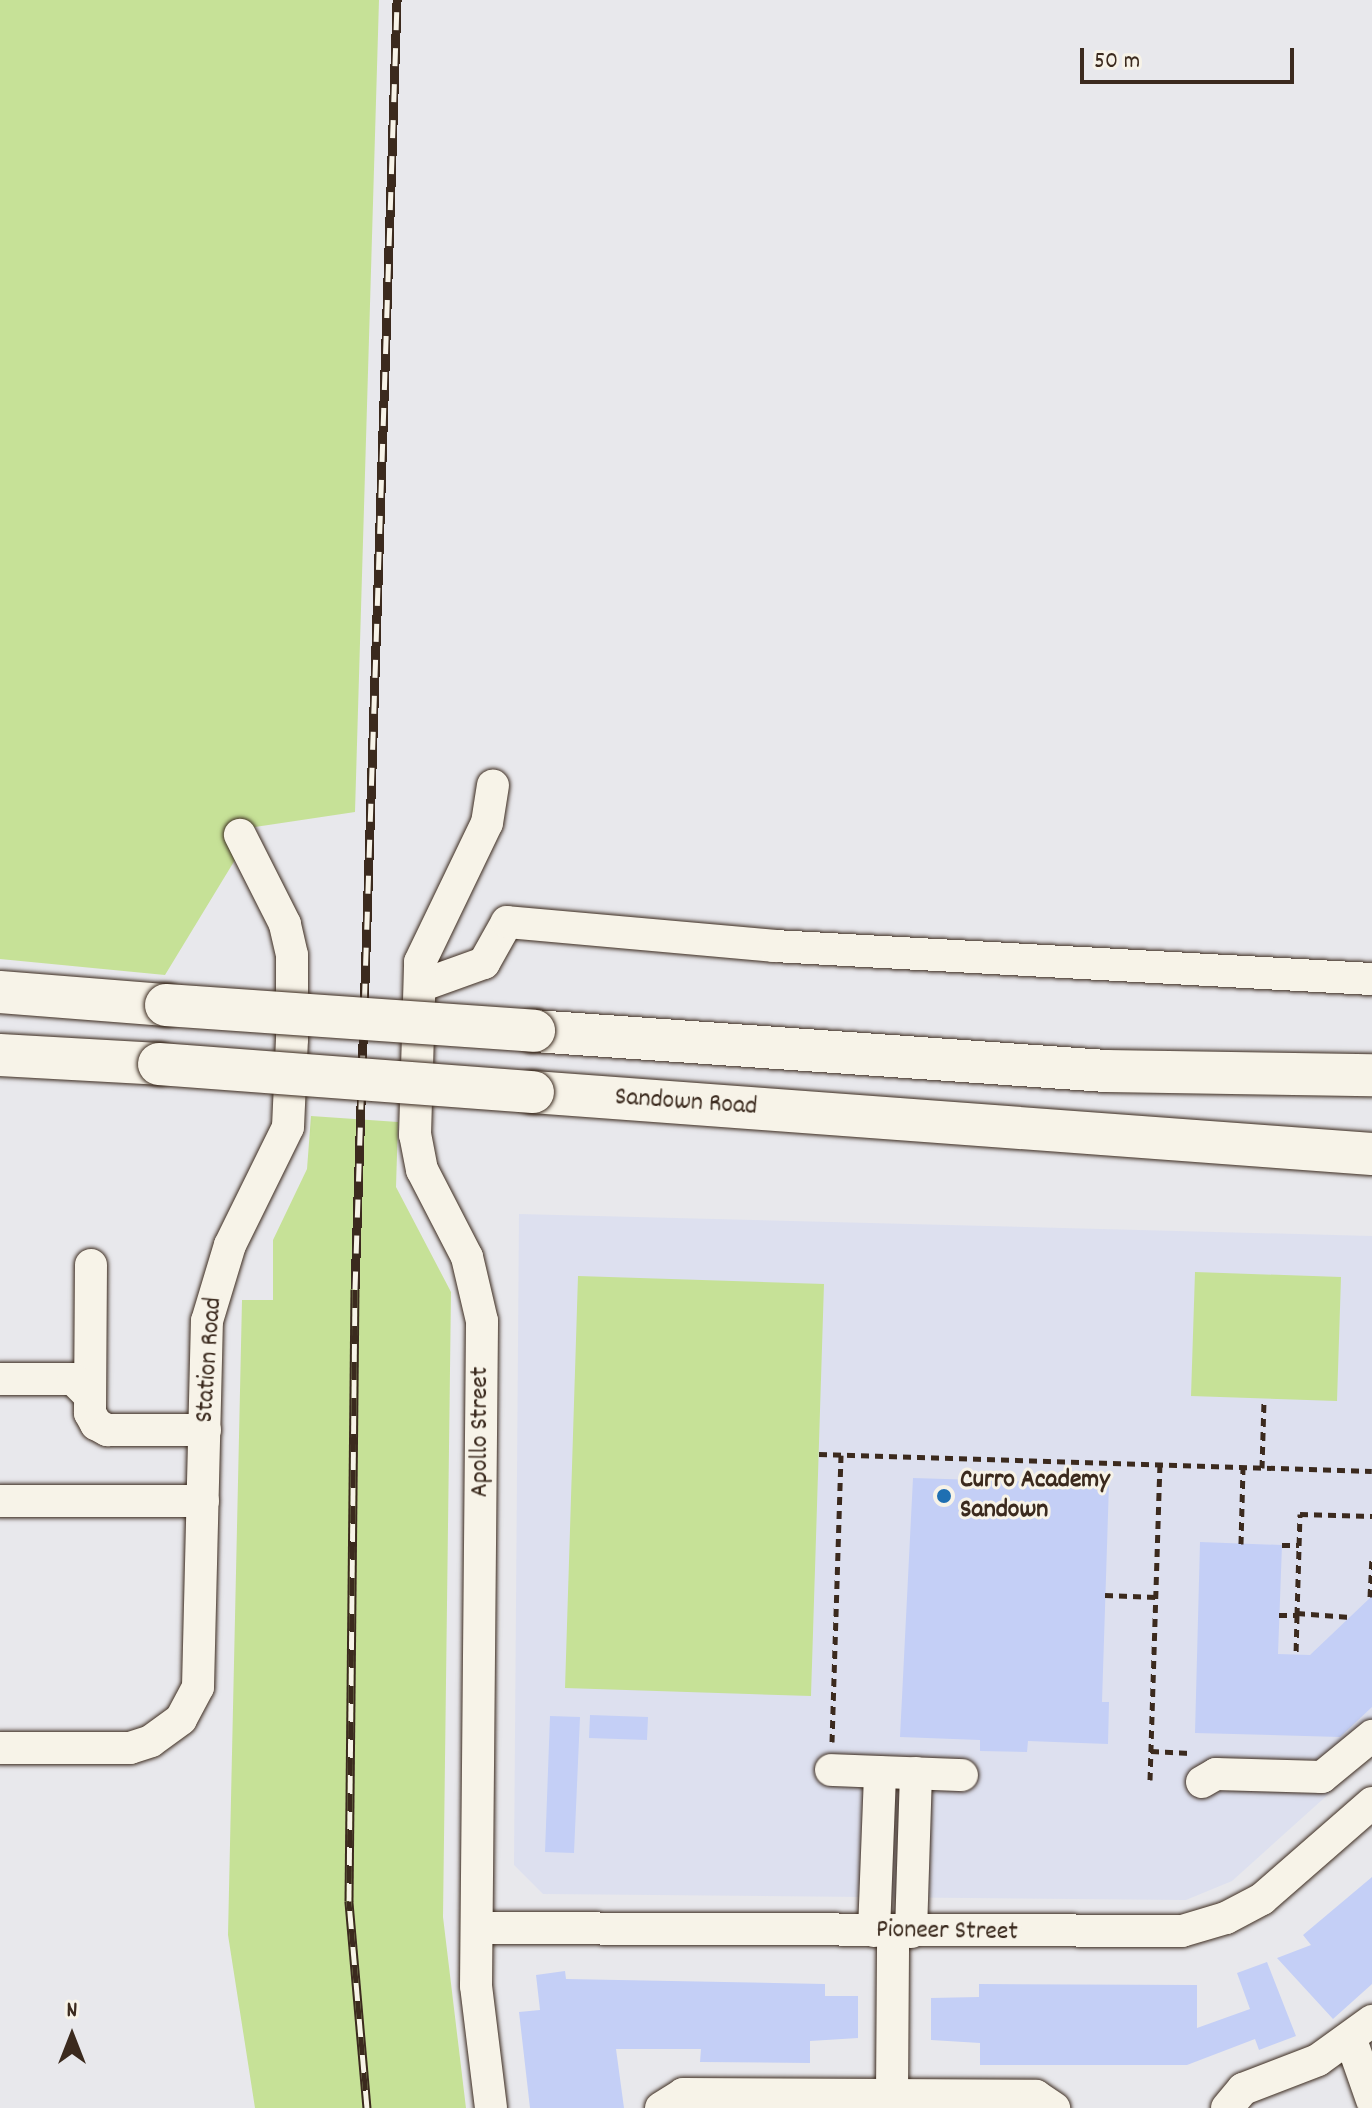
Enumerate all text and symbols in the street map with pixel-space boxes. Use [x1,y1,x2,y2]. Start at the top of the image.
scale bar [1084,32,1298,82]
text: 50 m [1094,45,1140,79]
street label: Sandown Road [614,1082,758,1124]
street label: Station Road [190,1296,230,1424]
street label: Apollo Street [465,1367,497,1497]
place label: Curro Academy Sandown [960,1465,1110,1526]
marker: Curro Academy Sandown [935,1487,953,1505]
street label: Pioneer Street [876,1915,1018,1949]
north arrow [32,1996,112,2076]
text: N [67,1996,77,2027]

